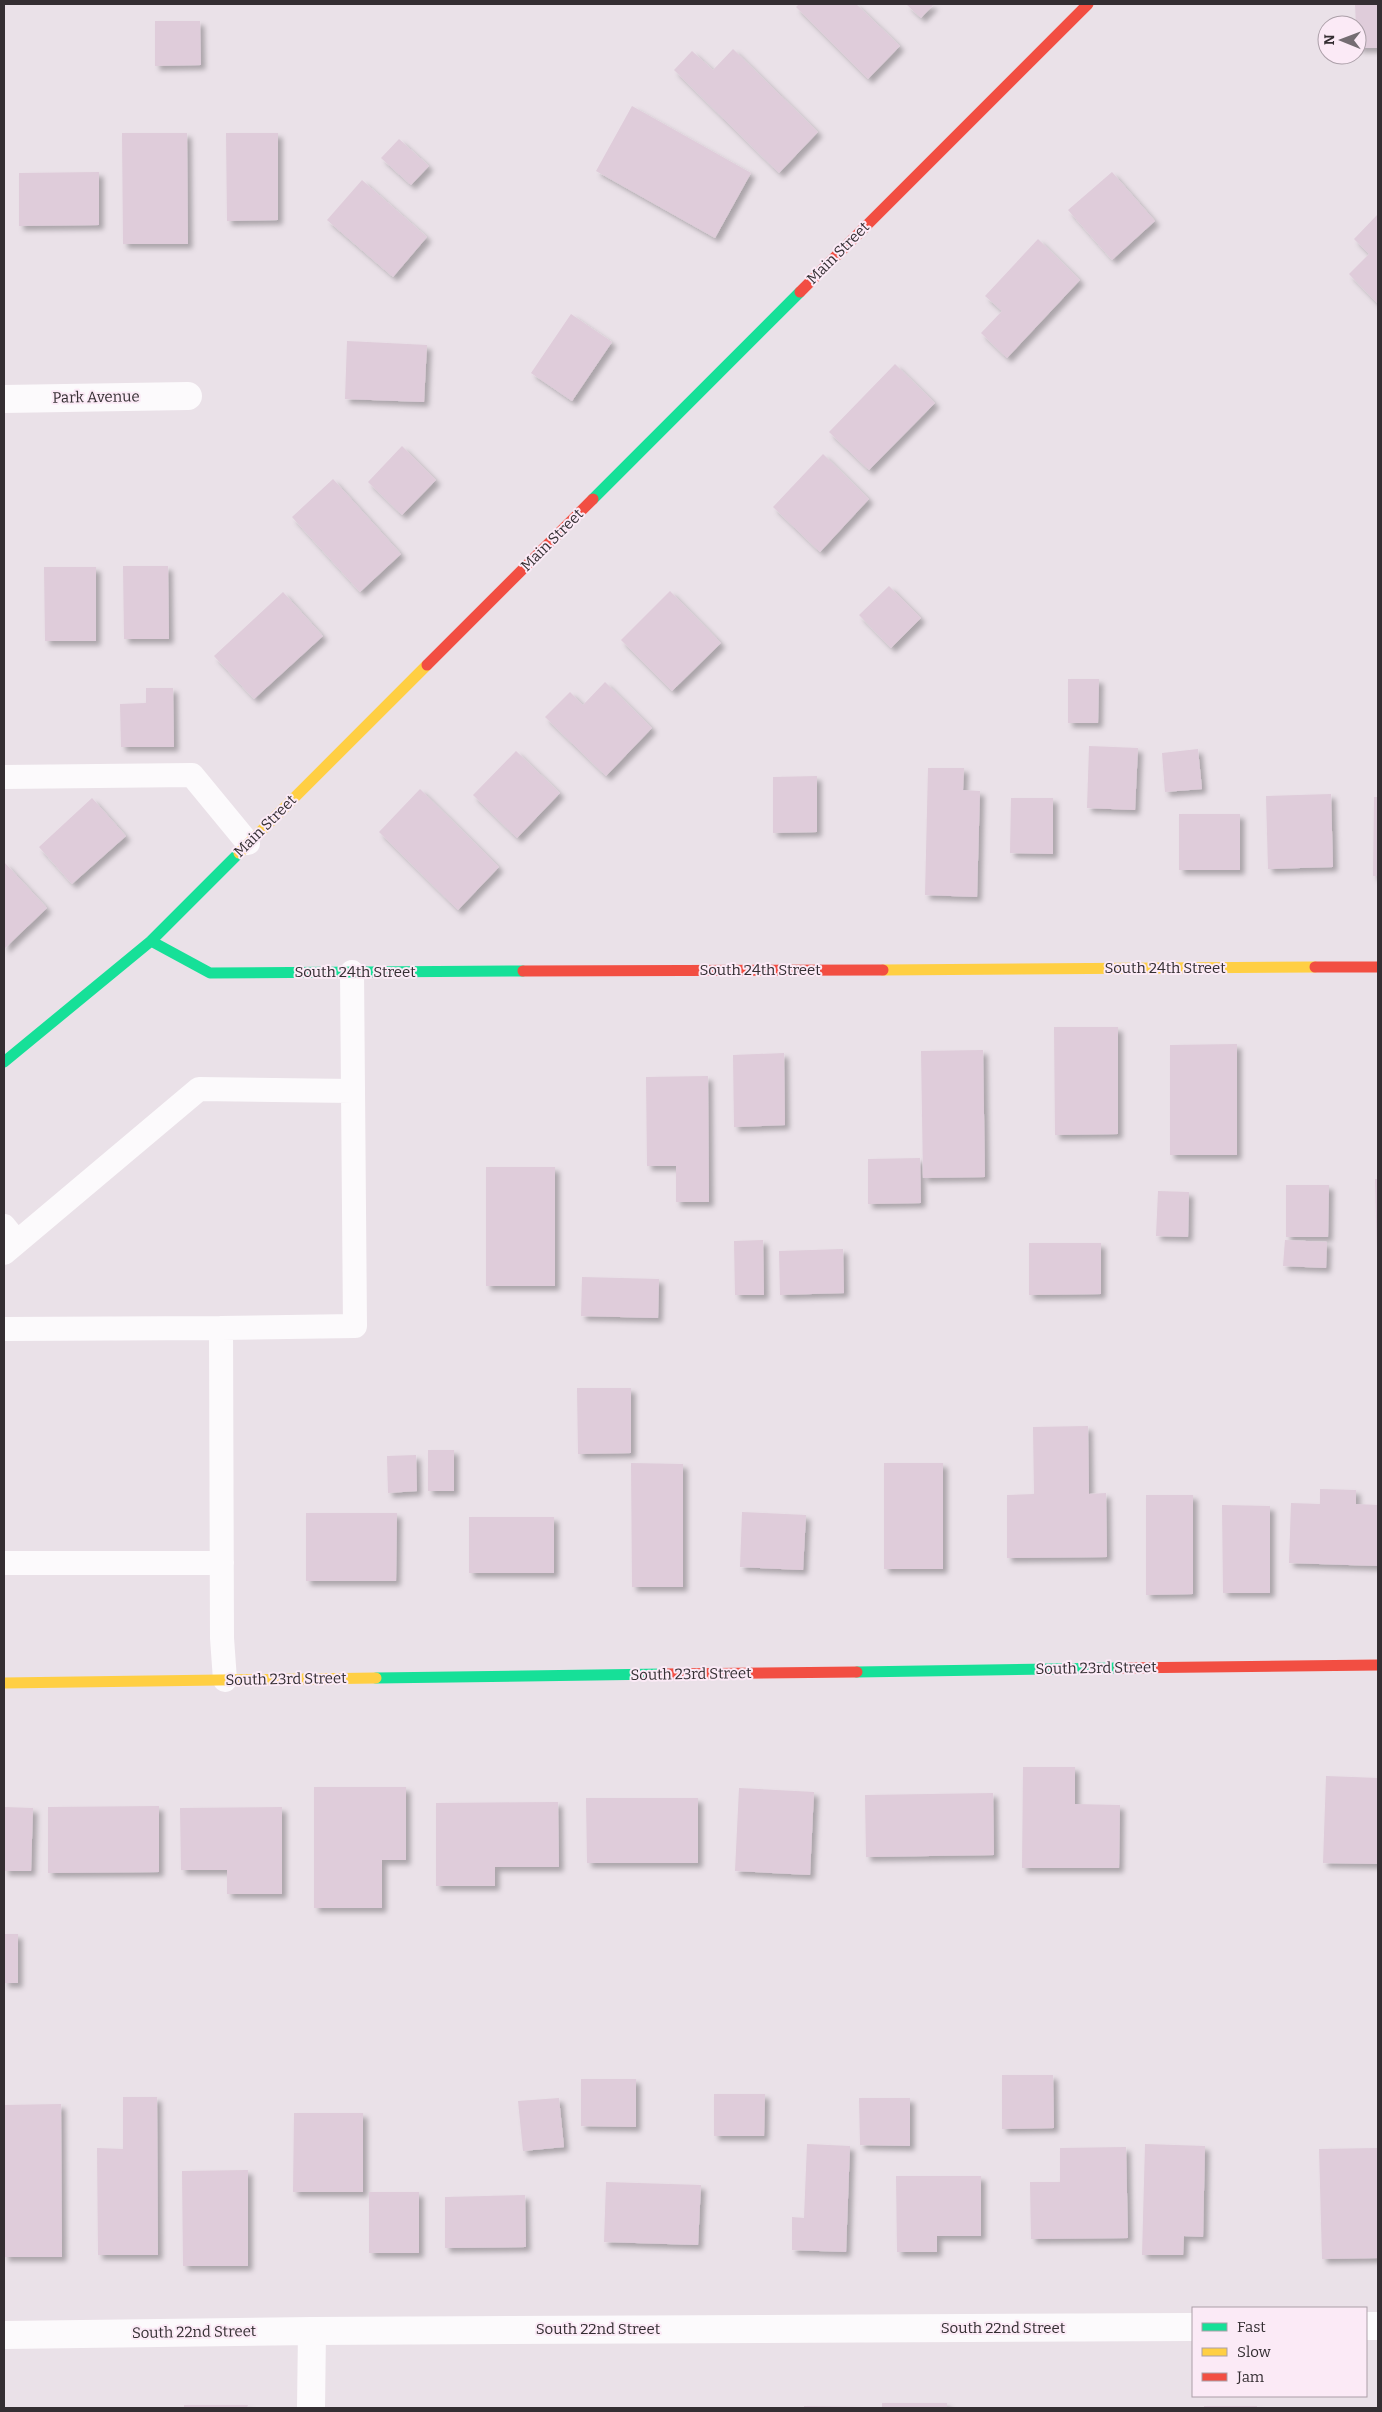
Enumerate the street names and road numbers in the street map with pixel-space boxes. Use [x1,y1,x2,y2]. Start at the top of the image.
street label: Main Street [803,218,873,288]
street label: Park Avenue [52,387,140,407]
street label: Main Street [517,505,587,575]
street label: Main Street [230,791,300,861]
street label: South 24th Street [1104,959,1226,977]
street label: South 24th Street [699,961,821,979]
street label: South 24th Street [294,963,416,981]
street label: South 23rd Street [1035,1658,1157,1678]
street label: South 23rd Street [630,1664,752,1684]
street label: South 23rd Street [225,1669,347,1689]
street label: South 22nd Street [941,2319,1066,2337]
street label: South 22nd Street [536,2320,661,2338]
street label: South 22nd Street [132,2322,257,2342]

